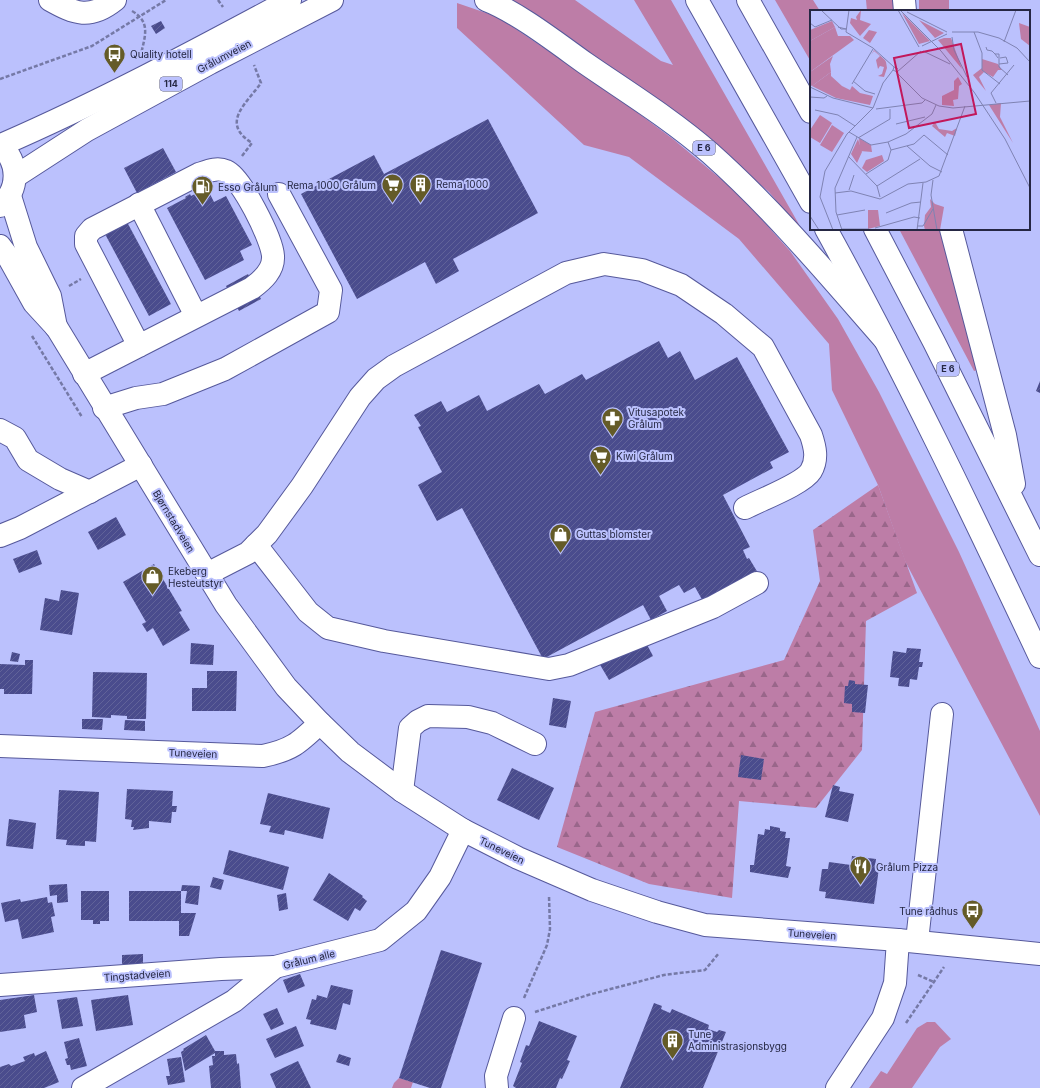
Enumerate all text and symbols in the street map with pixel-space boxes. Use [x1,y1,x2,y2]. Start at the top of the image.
inset map [810,10,1030,230]
street label: Grålumveien [195,37,253,75]
bus stop icon: Quality hotell [101,41,127,74]
place label: Quality hotell [130,48,192,60]
road number: 114 [160,77,182,91]
road number: E 6 [693,141,715,155]
building icon: Rema 1000 [407,171,433,204]
supermarket icon: Rema 1000 Grålum [379,172,405,205]
fuel station icon: Esso Grålum [189,174,215,207]
place label: Rema 1000 [436,178,488,190]
place label: Rema 1000 Grålum [287,179,376,191]
place label: Esso Grålum [218,181,277,193]
road number: E 6 [937,362,959,376]
pharmacy icon: Vitusapotek Grålum [600,405,626,438]
place label: Vitusapotek Grålum [628,406,685,430]
supermarket icon: Kiwi Grålum [587,443,613,476]
place label: Kiwi Grålum [616,450,673,462]
street label: Bjørnstadveien [151,488,197,554]
shop icon: Guttas blomster [548,521,574,554]
place label: Guttas blomster [576,528,651,540]
shop icon: Ekeberg Hesteutstyr [139,564,165,597]
place label: Ekeberg Hesteutstyr [168,565,223,589]
street label: Tuneveien [169,746,218,760]
street label: Tuneveien [478,834,527,866]
restaurant icon: Grålum Pizza [848,854,874,887]
place label: Grålum Pizza [876,861,938,873]
bus stop icon: Tune rådhus [960,898,986,931]
place label: Tune rådhus [899,905,958,917]
street label: Tuneveien [787,926,837,942]
street label: Grålum alle [282,947,336,971]
street label: Tingstadveien [103,967,171,983]
building icon: Tune Administrasjonsbygg [660,1027,686,1060]
place label: Tune Administrasjonsbygg [688,1028,787,1052]

